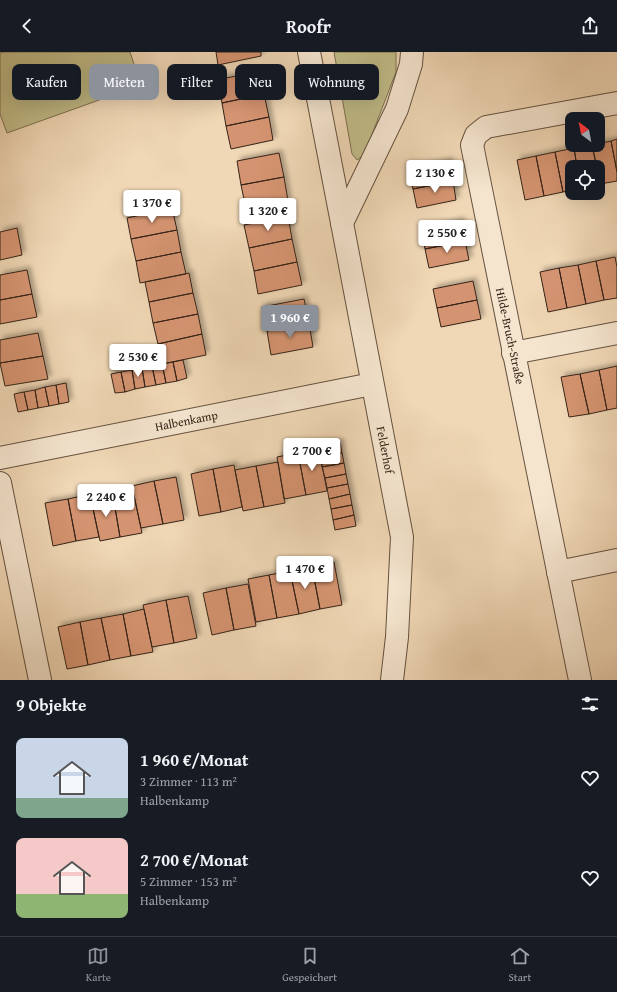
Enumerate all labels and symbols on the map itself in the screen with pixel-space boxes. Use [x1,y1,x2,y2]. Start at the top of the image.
north arrow [565,112,605,152]
pin: 2 130 € [398,160,472,194]
pin: 1 370 € [115,190,189,224]
pin: 1 320 € [231,198,305,232]
pin: 2 550 € [410,220,484,254]
street label: Hilde-Bruch-Straße [492,286,529,386]
pin: 1 960 € [253,305,327,339]
pin: 2 530 € [101,344,175,378]
street label: Halbenkamp [153,406,220,435]
street label: Felderhof [373,425,399,476]
pin: 2 700 € [275,438,349,472]
pin: 2 240 € [69,484,143,518]
pin: 1 470 € [268,556,342,590]

